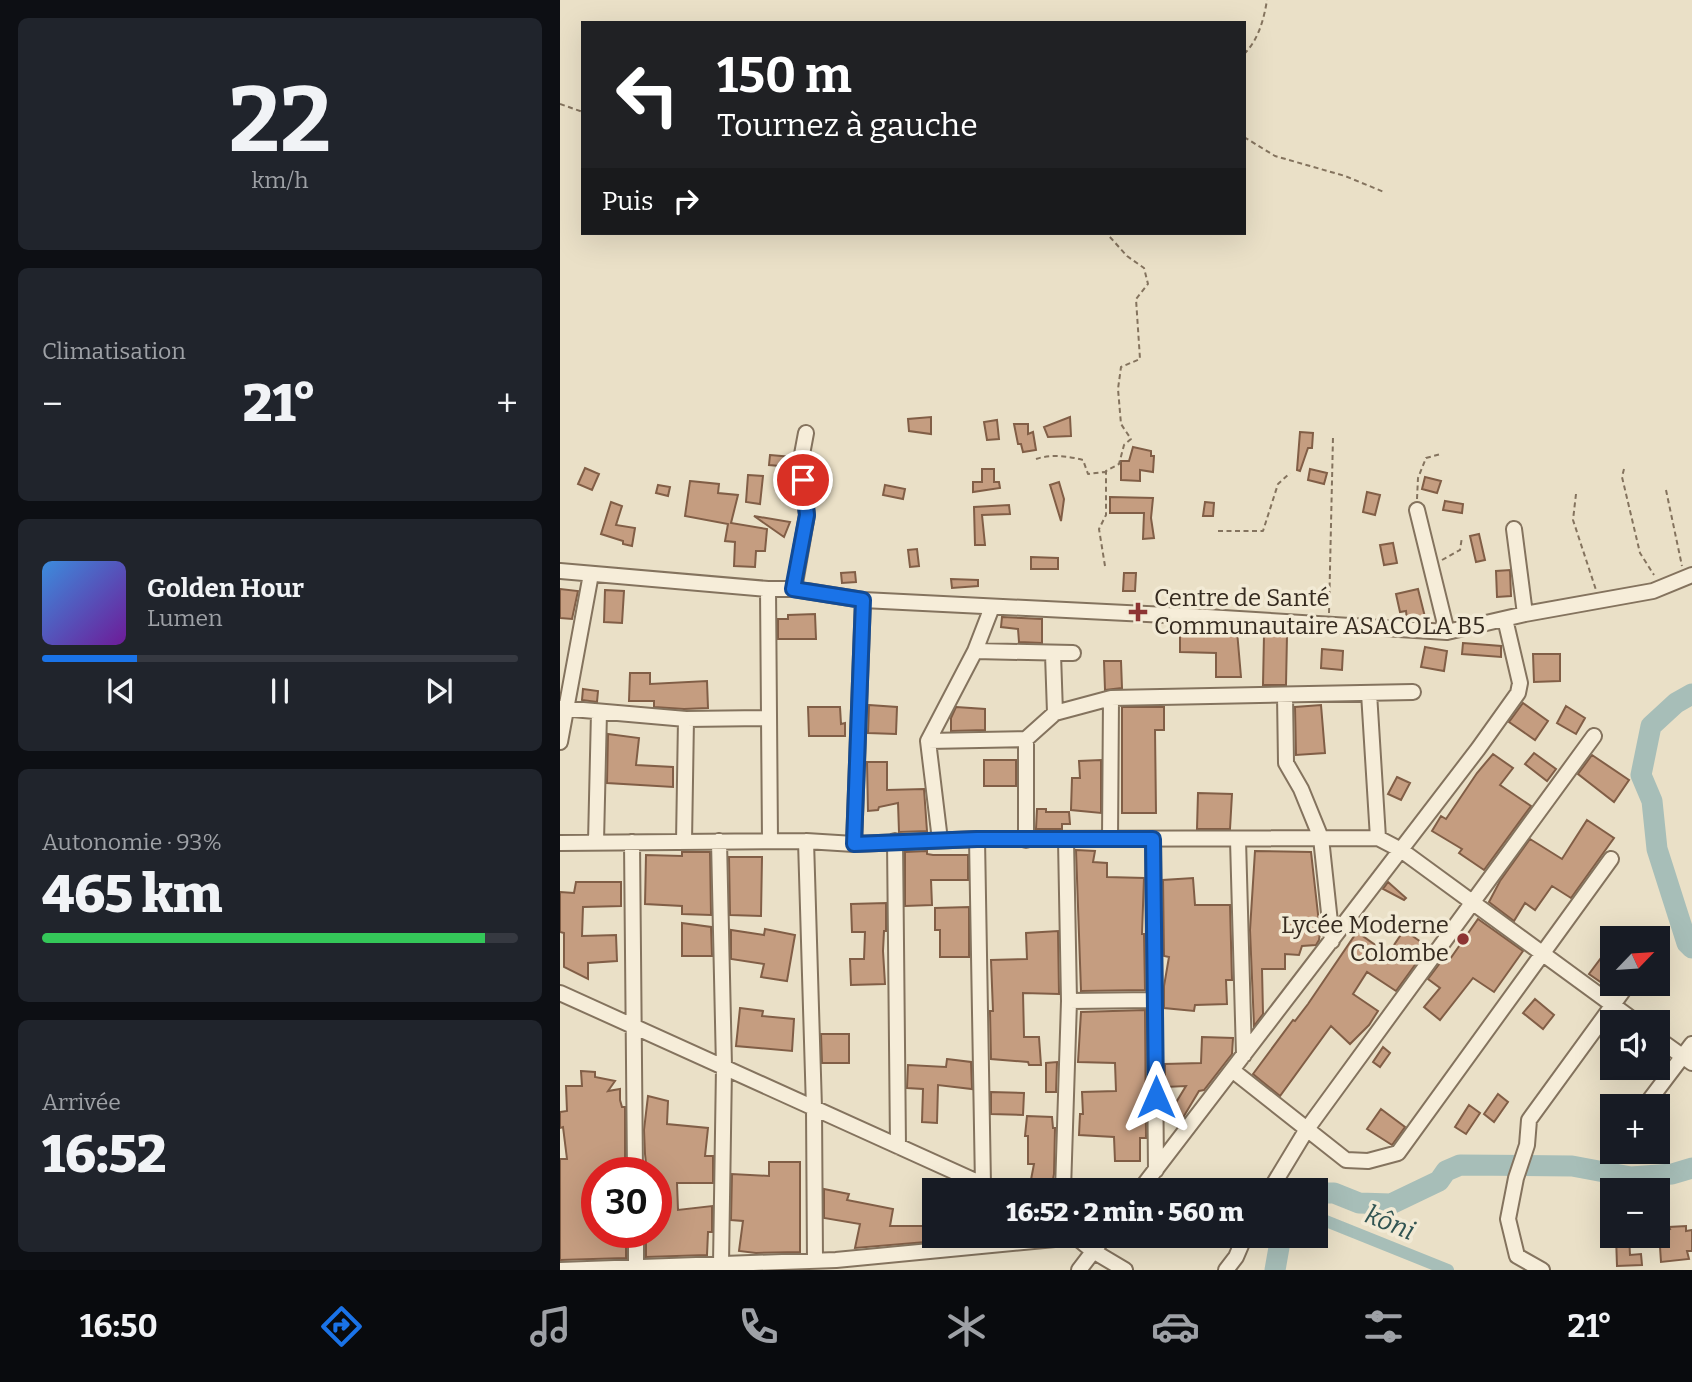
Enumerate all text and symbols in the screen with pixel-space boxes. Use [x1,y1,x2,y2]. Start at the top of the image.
text: 150 m [717,46,852,105]
icon: left [602,49,693,140]
text: 22 [229,66,331,175]
text: Tournez à gauche [717,106,978,144]
text: km/h [252,166,308,194]
icon: right [667,182,705,220]
text: Puis [602,186,653,217]
text: Climatisation [42,337,186,365]
text: 21° [243,372,316,435]
text: − [42,381,63,427]
text: + [496,381,518,427]
pin [773,450,833,510]
icon: arrive [784,461,822,499]
text: Golden Hour [147,573,304,604]
place label: Centre de Santé Communautaire ASACOLA B5 [1154,584,1485,640]
marker: Centre de Santé Communautaire ASACOLA B5 [1128,602,1148,622]
text: Lumen [147,604,223,632]
icon: previous [102,672,140,710]
icon: pause [261,672,299,710]
icon: next [420,672,458,710]
text: Autonomie · 93% [42,828,222,856]
text: 465 km [42,863,223,926]
place label: Lycée Moderne Colombe [1281,911,1449,967]
north arrow [1600,926,1670,996]
map controls [1600,926,1670,1248]
marker: Lycée Moderne Colombe [1455,931,1471,947]
button: sound [1600,1010,1670,1080]
position arrow [1119,1060,1193,1134]
text: Arrivée [42,1088,121,1116]
button: + [1600,1094,1670,1164]
text: 16:52 [42,1123,167,1186]
speed limit sign: 30 [581,1157,672,1248]
button: − [1600,1178,1670,1248]
text: 16:52 · 2 min · 560 m [1006,1197,1244,1228]
water label: kôni [1361,1199,1419,1247]
icon: directions [317,1302,366,1351]
icon: music [526,1302,575,1351]
icon: phone [734,1302,783,1351]
icon: climate [942,1302,991,1351]
icon: car [1151,1302,1200,1351]
icon: filters [1359,1302,1408,1351]
text: 16:50 [80,1307,158,1345]
text: 21° [1568,1307,1612,1345]

